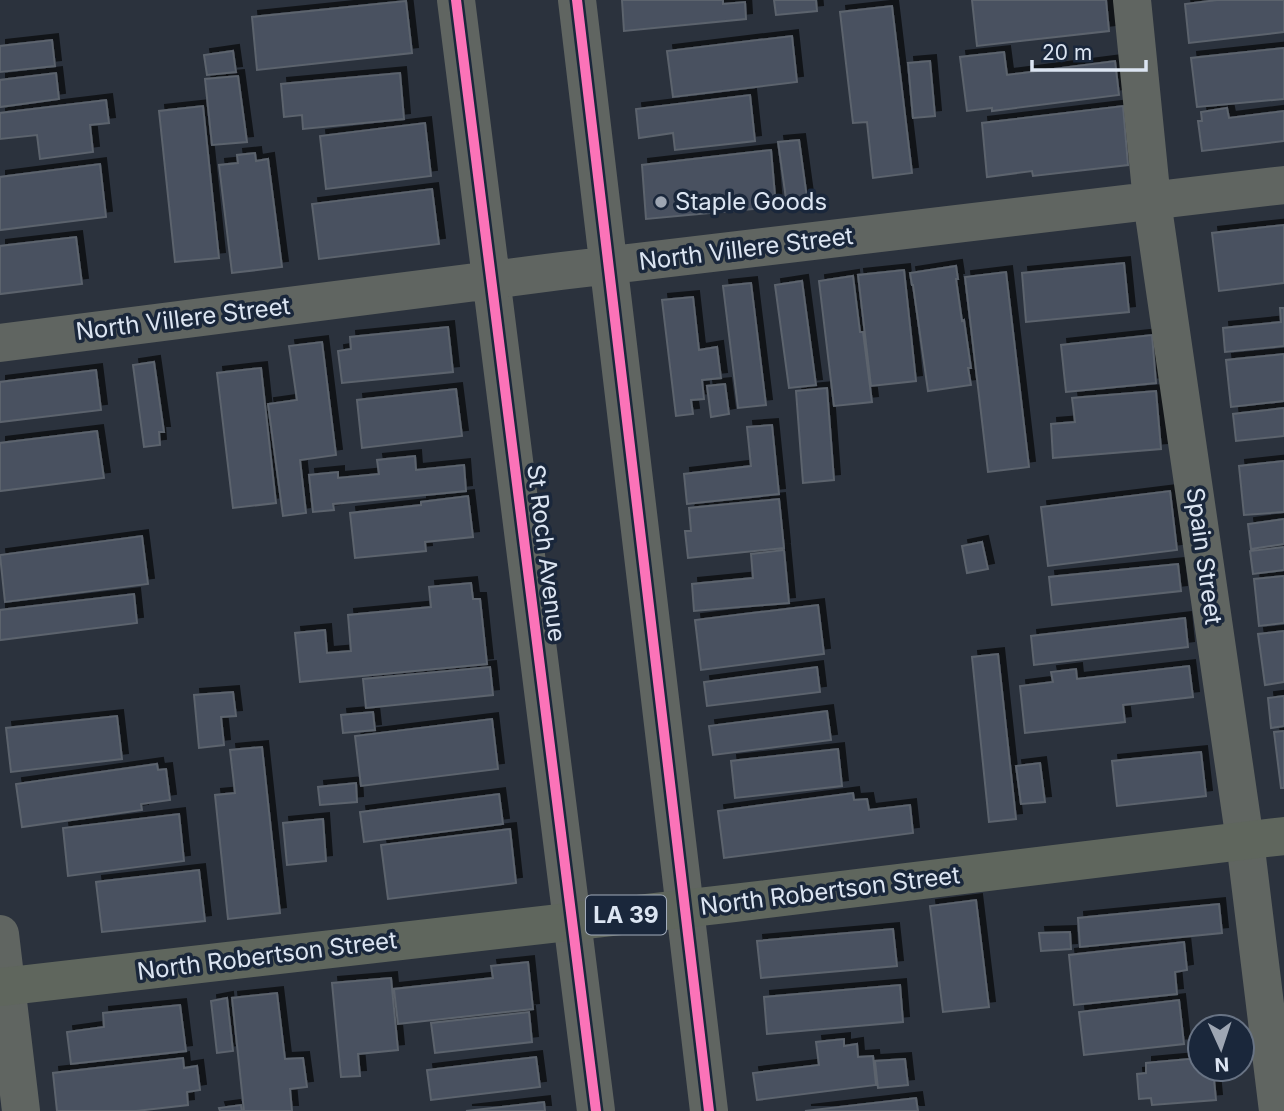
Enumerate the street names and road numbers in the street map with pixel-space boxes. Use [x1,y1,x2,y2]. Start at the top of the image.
street label: North Villere Street [637,221,855,276]
street label: North Villere Street [74,291,292,346]
street label: St Roch Avenue [521,463,572,643]
street label: Spain Street [1181,485,1228,627]
street label: North Robertson Street [698,860,962,921]
road number: LA 39 [586,896,666,934]
street label: North Robertson Street [135,925,399,986]

